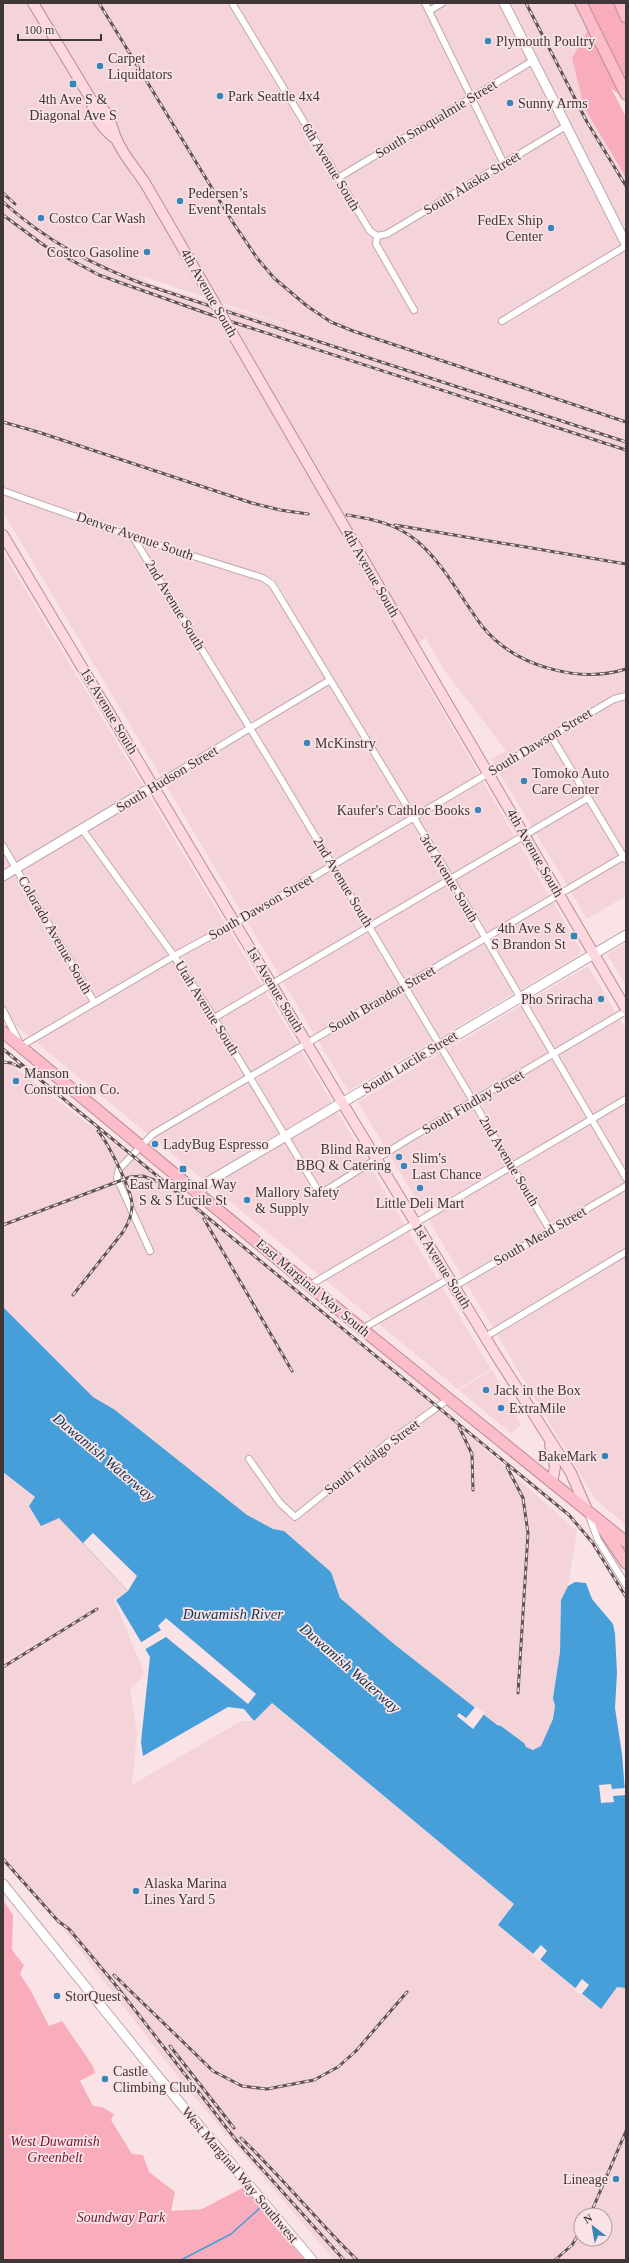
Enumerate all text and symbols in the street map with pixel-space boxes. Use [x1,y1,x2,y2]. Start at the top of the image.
scale bar [18,16,101,42]
text: 100 m [24,23,55,37]
place label: Plymouth Poultry [496,34,595,49]
marker: Plymouth Poultry [483,36,493,46]
place label: Carpet Liquidators [108,51,173,82]
marker: Carpet Liquidators [95,61,105,71]
street label: South Snoqualmie Street [372,77,500,161]
marker: 4th Ave S & Diagonal Ave S [68,79,78,89]
place label: Park Seattle 4x4 [228,89,320,104]
marker: Park Seattle 4x4 [215,91,225,101]
place label: 4th Ave S & Diagonal Ave S [29,92,117,123]
place label: Sunny Arms [518,96,588,111]
marker: Sunny Arms [505,98,515,108]
street label: 6th Avenue South [299,121,363,213]
street label: South Alaska Street [421,148,523,218]
place label: Pedersen’s Event Rentals [188,186,266,217]
marker: Pedersen’s Event Rentals [175,196,185,206]
place label: Costco Car Wash [49,211,146,226]
marker: Costco Car Wash [36,213,46,223]
place label: FedEx Ship Center [477,213,543,244]
marker: FedEx Ship Center [546,223,556,233]
place label: Costco Gasoline [47,245,139,260]
street label: 4th Avenue South [178,246,240,340]
marker: Costco Gasoline [142,247,152,257]
street label: Denver Avenue South [75,509,195,563]
street label: 4th Avenue South [340,526,402,620]
street label: 2nd Avenue South [142,557,208,653]
street label: 1st Avenue South [77,665,141,757]
street label: South Dawson Street [485,705,595,779]
place label: McKinstry [315,736,376,751]
marker: McKinstry [302,738,312,748]
street label: South Hudson Street [113,743,221,815]
place label: Tomoko Auto Care Center [532,766,609,797]
marker: Tomoko Auto Care Center [519,776,529,786]
place label: Kaufer's Cathloc Books [337,803,470,818]
marker: Kaufer's Cathloc Books [473,805,483,815]
street label: 4th Avenue South [504,806,566,900]
street label: 3rd Avenue South [417,831,481,925]
street label: 2nd Avenue South [310,834,376,930]
street label: South Dawson Street [206,871,316,943]
street label: Colorado Avenue South [15,873,95,997]
place label: 4th Ave S & S Brandon St [491,921,566,952]
marker: 4th Ave S & S Brandon St [569,931,579,941]
street label: 1st Avenue South [243,943,307,1035]
street label: Utah Avenue South [172,958,242,1058]
street label: South Brandon Street [326,962,438,1036]
place label: Pho Sriracha [521,992,594,1007]
marker: Pho Sriracha [596,994,606,1004]
street label: South Lucile Street [360,1028,460,1096]
place label: Manson Construction Co. [24,1066,120,1097]
street label: South Findlay Street [419,1067,527,1137]
marker: Manson Construction Co. [11,1076,21,1086]
street label: 2nd Avenue South [476,1113,542,1209]
place label: LadyBug Espresso [163,1137,268,1152]
marker: LadyBug Espresso [150,1139,160,1149]
place label: Blind Raven BBQ & Catering [296,1142,391,1173]
place label: Slim's Last Chance [412,1151,482,1182]
marker: Blind Raven BBQ & Catering [394,1152,404,1162]
marker: Slim's Last Chance [399,1161,409,1171]
marker: East Marginal Way S & S Lucile St [178,1164,188,1174]
place label: East Marginal Way S & S Lucile St [129,1177,237,1208]
marker: Little Deli Mart [415,1183,425,1193]
place label: Mallory Safety & Supply [255,1185,339,1216]
marker: Mallory Safety & Supply [242,1195,252,1205]
place label: Little Deli Mart [376,1196,464,1211]
street label: South Mead Street [491,1203,589,1269]
street label: 1st Avenue South [410,1221,474,1311]
street label: East Marginal Way South [253,1236,373,1340]
place label: Jack in the Box [494,1383,581,1398]
marker: Jack in the Box [481,1385,491,1395]
place label: ExtraMile [509,1401,566,1416]
marker: ExtraMile [496,1403,506,1413]
water label: Duwamish Waterway [49,1409,158,1504]
street label: South Fidalgo Street [322,1416,423,1498]
place label: BakeMark [538,1449,597,1464]
marker: BakeMark [600,1451,610,1461]
water label: Duwamish River [182,1606,283,1622]
water label: Duwamish Waterway [296,1620,404,1716]
place label: Alaska Marina Lines Yard 5 [144,1876,228,1907]
marker: Alaska Marina Lines Yard 5 [131,1886,141,1896]
place label: StorQuest [65,1989,121,2004]
marker: StorQuest [52,1991,62,2001]
place label: Castle Climbing Club [113,2064,197,2095]
marker: Castle Climbing Club [100,2074,110,2084]
street label: West Marginal Way Southwest [179,2104,301,2246]
park label: West Duwamish Greenbelt [10,2134,100,2165]
place label: Lineage [563,2172,608,2187]
marker: Lineage [611,2174,621,2184]
north arrow [573,2207,613,2247]
park label: Soundway Park [77,2210,166,2225]
text: N [581,2211,594,2226]

